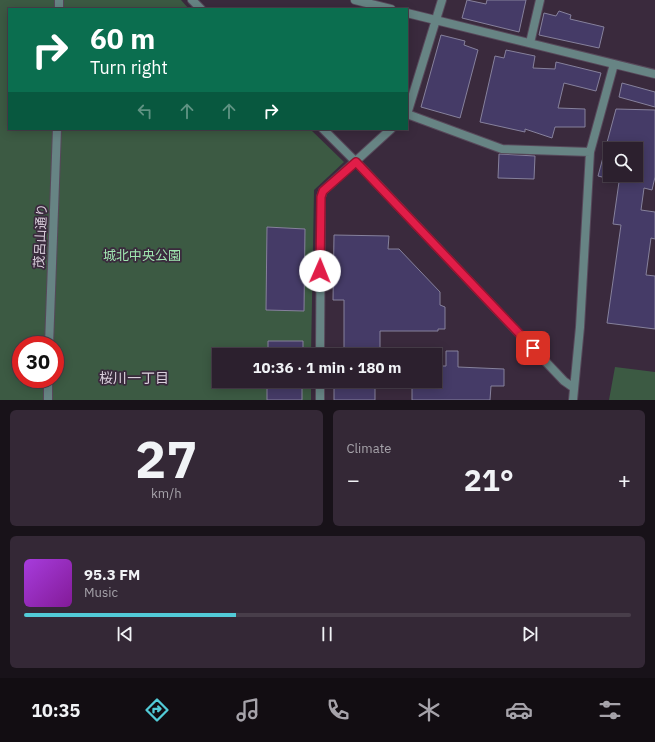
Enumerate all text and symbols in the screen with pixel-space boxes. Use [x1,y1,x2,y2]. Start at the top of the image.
text: 60 m [90,20,155,57]
icon: right [24,24,76,76]
text: Turn right [90,56,168,79]
icon: left [134,100,156,122]
icon: ahead [176,100,198,122]
icon: ahead [218,100,240,122]
icon: right [260,100,282,122]
map controls [603,142,643,182]
button: search [603,142,643,182]
street label: 茂呂山通り [30,203,51,269]
park label: 城北中央公園 [103,247,181,264]
position arrow [299,250,341,292]
pin [516,331,550,365]
speed limit sign: 30 [12,336,64,388]
icon: arrive [522,337,544,359]
text: 10:36 · 1 min · 180 m [253,358,401,377]
district label: 桜川一丁目 [99,369,169,387]
text: 27 [135,425,197,492]
text: Climate [347,440,391,457]
text: 21° [464,460,514,499]
text: − [347,465,360,494]
text: + [618,465,631,494]
text: km/h [151,485,182,502]
text: 95.3 FM [84,565,140,584]
text: Music [84,584,118,601]
icon: previous [114,623,136,645]
icon: pause [316,623,338,645]
icon: next [519,623,541,645]
icon: directions [143,696,171,724]
icon: music [234,696,262,724]
icon: phone [324,696,352,724]
icon: climate [415,696,443,724]
icon: car [505,696,533,724]
icon: filters [596,696,624,724]
text: 10:35 [31,699,80,722]

